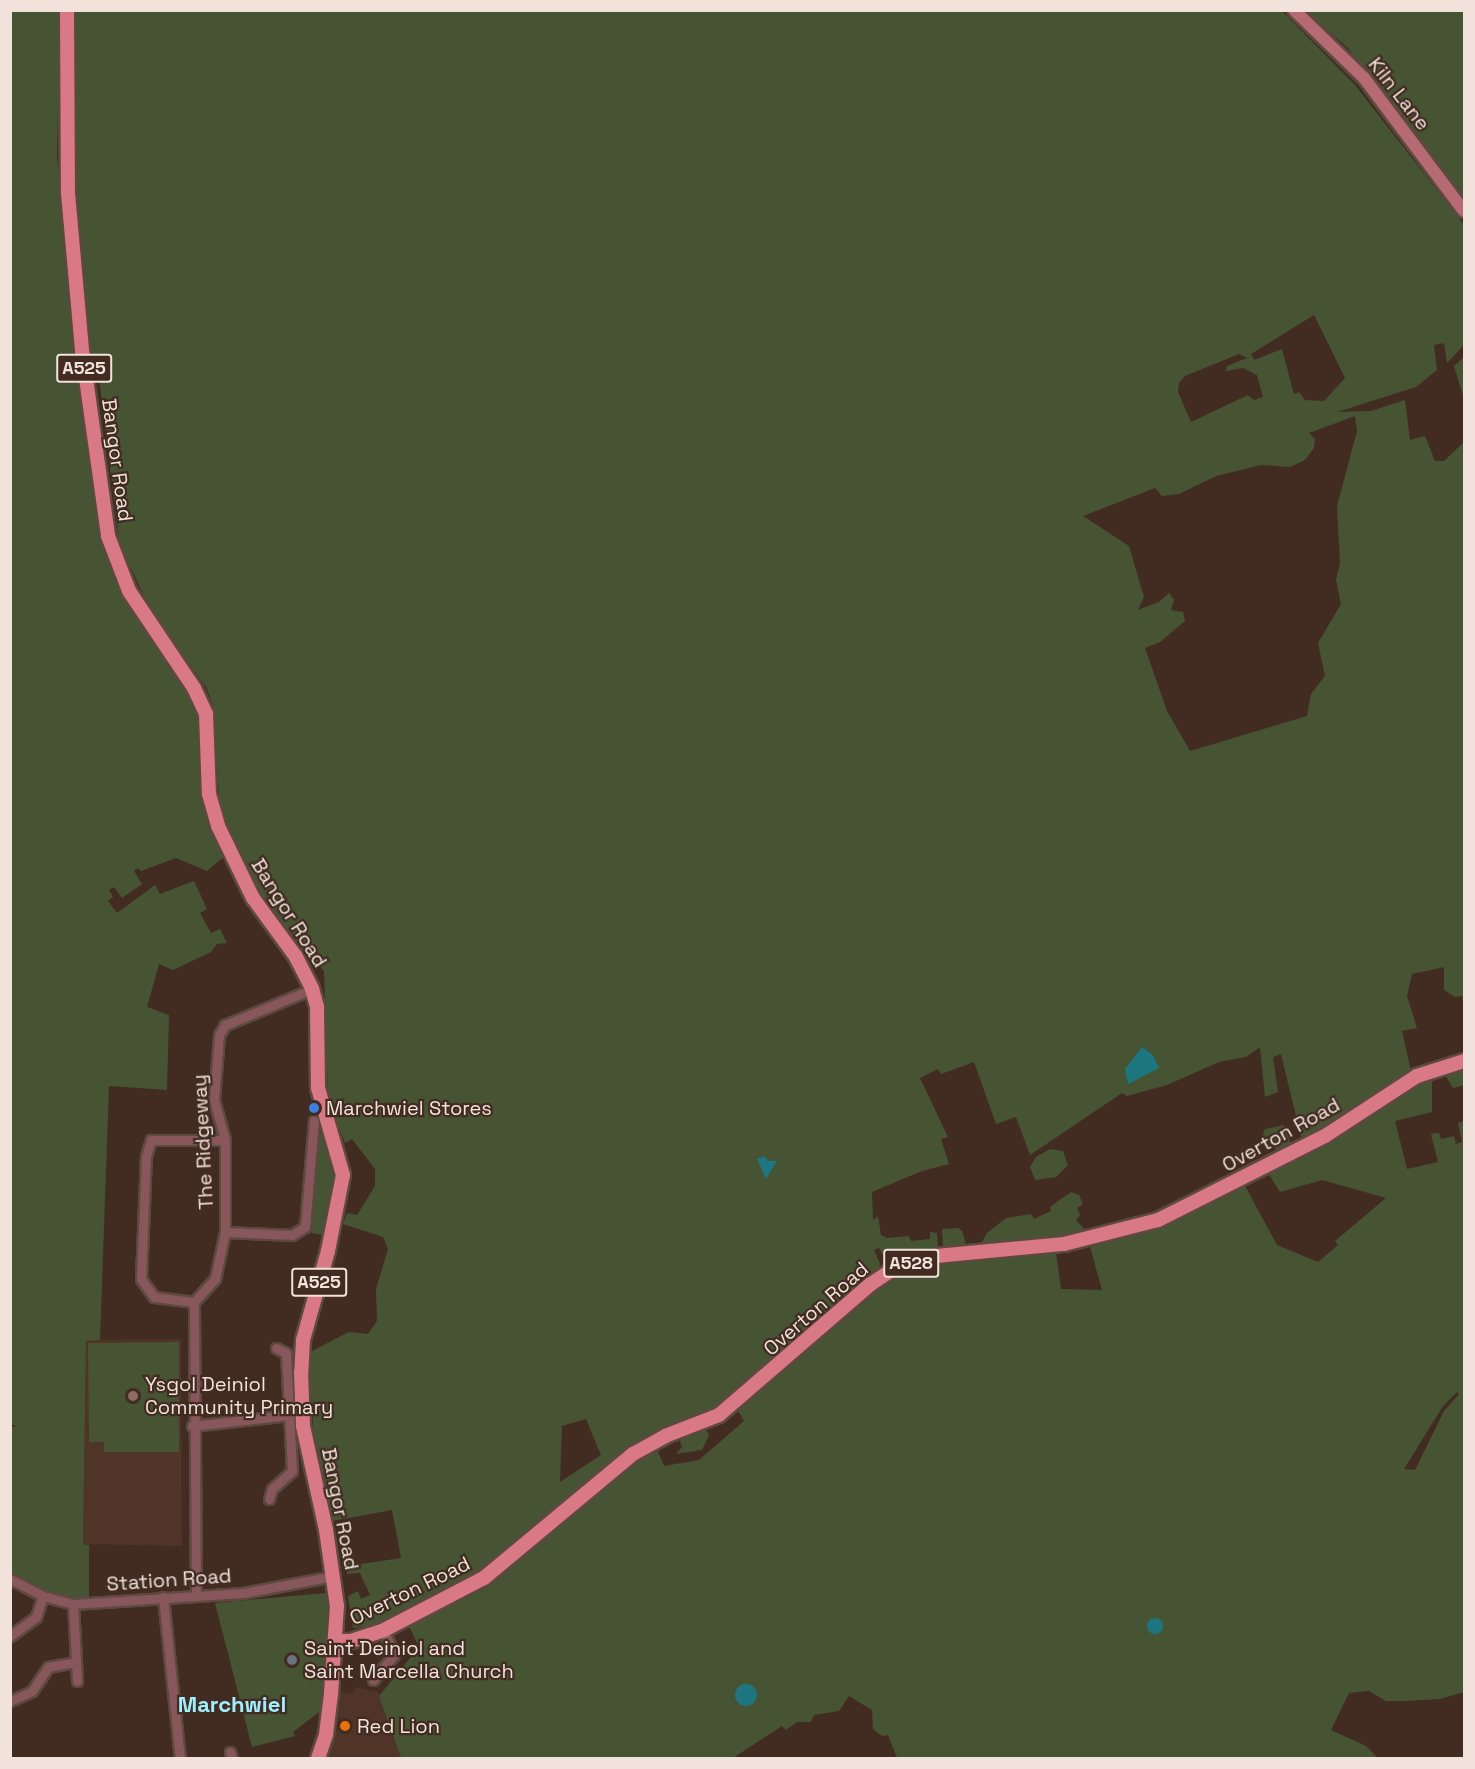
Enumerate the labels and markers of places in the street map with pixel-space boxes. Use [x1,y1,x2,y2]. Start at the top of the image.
place label: Marchwiel Stores [326,1096,492,1120]
marker: Marchwiel Stores [307,1101,321,1115]
place label: Ysgol Deiniol Community Primary [145,1372,333,1419]
marker: Ysgol Deiniol Community Primary [126,1389,140,1403]
place label: Saint Deiniol and Saint Marcella Church [304,1636,514,1683]
marker: Saint Deiniol and Saint Marcella Church [285,1653,299,1667]
place label: Red Lion [357,1714,440,1738]
marker: Red Lion [338,1719,352,1733]

